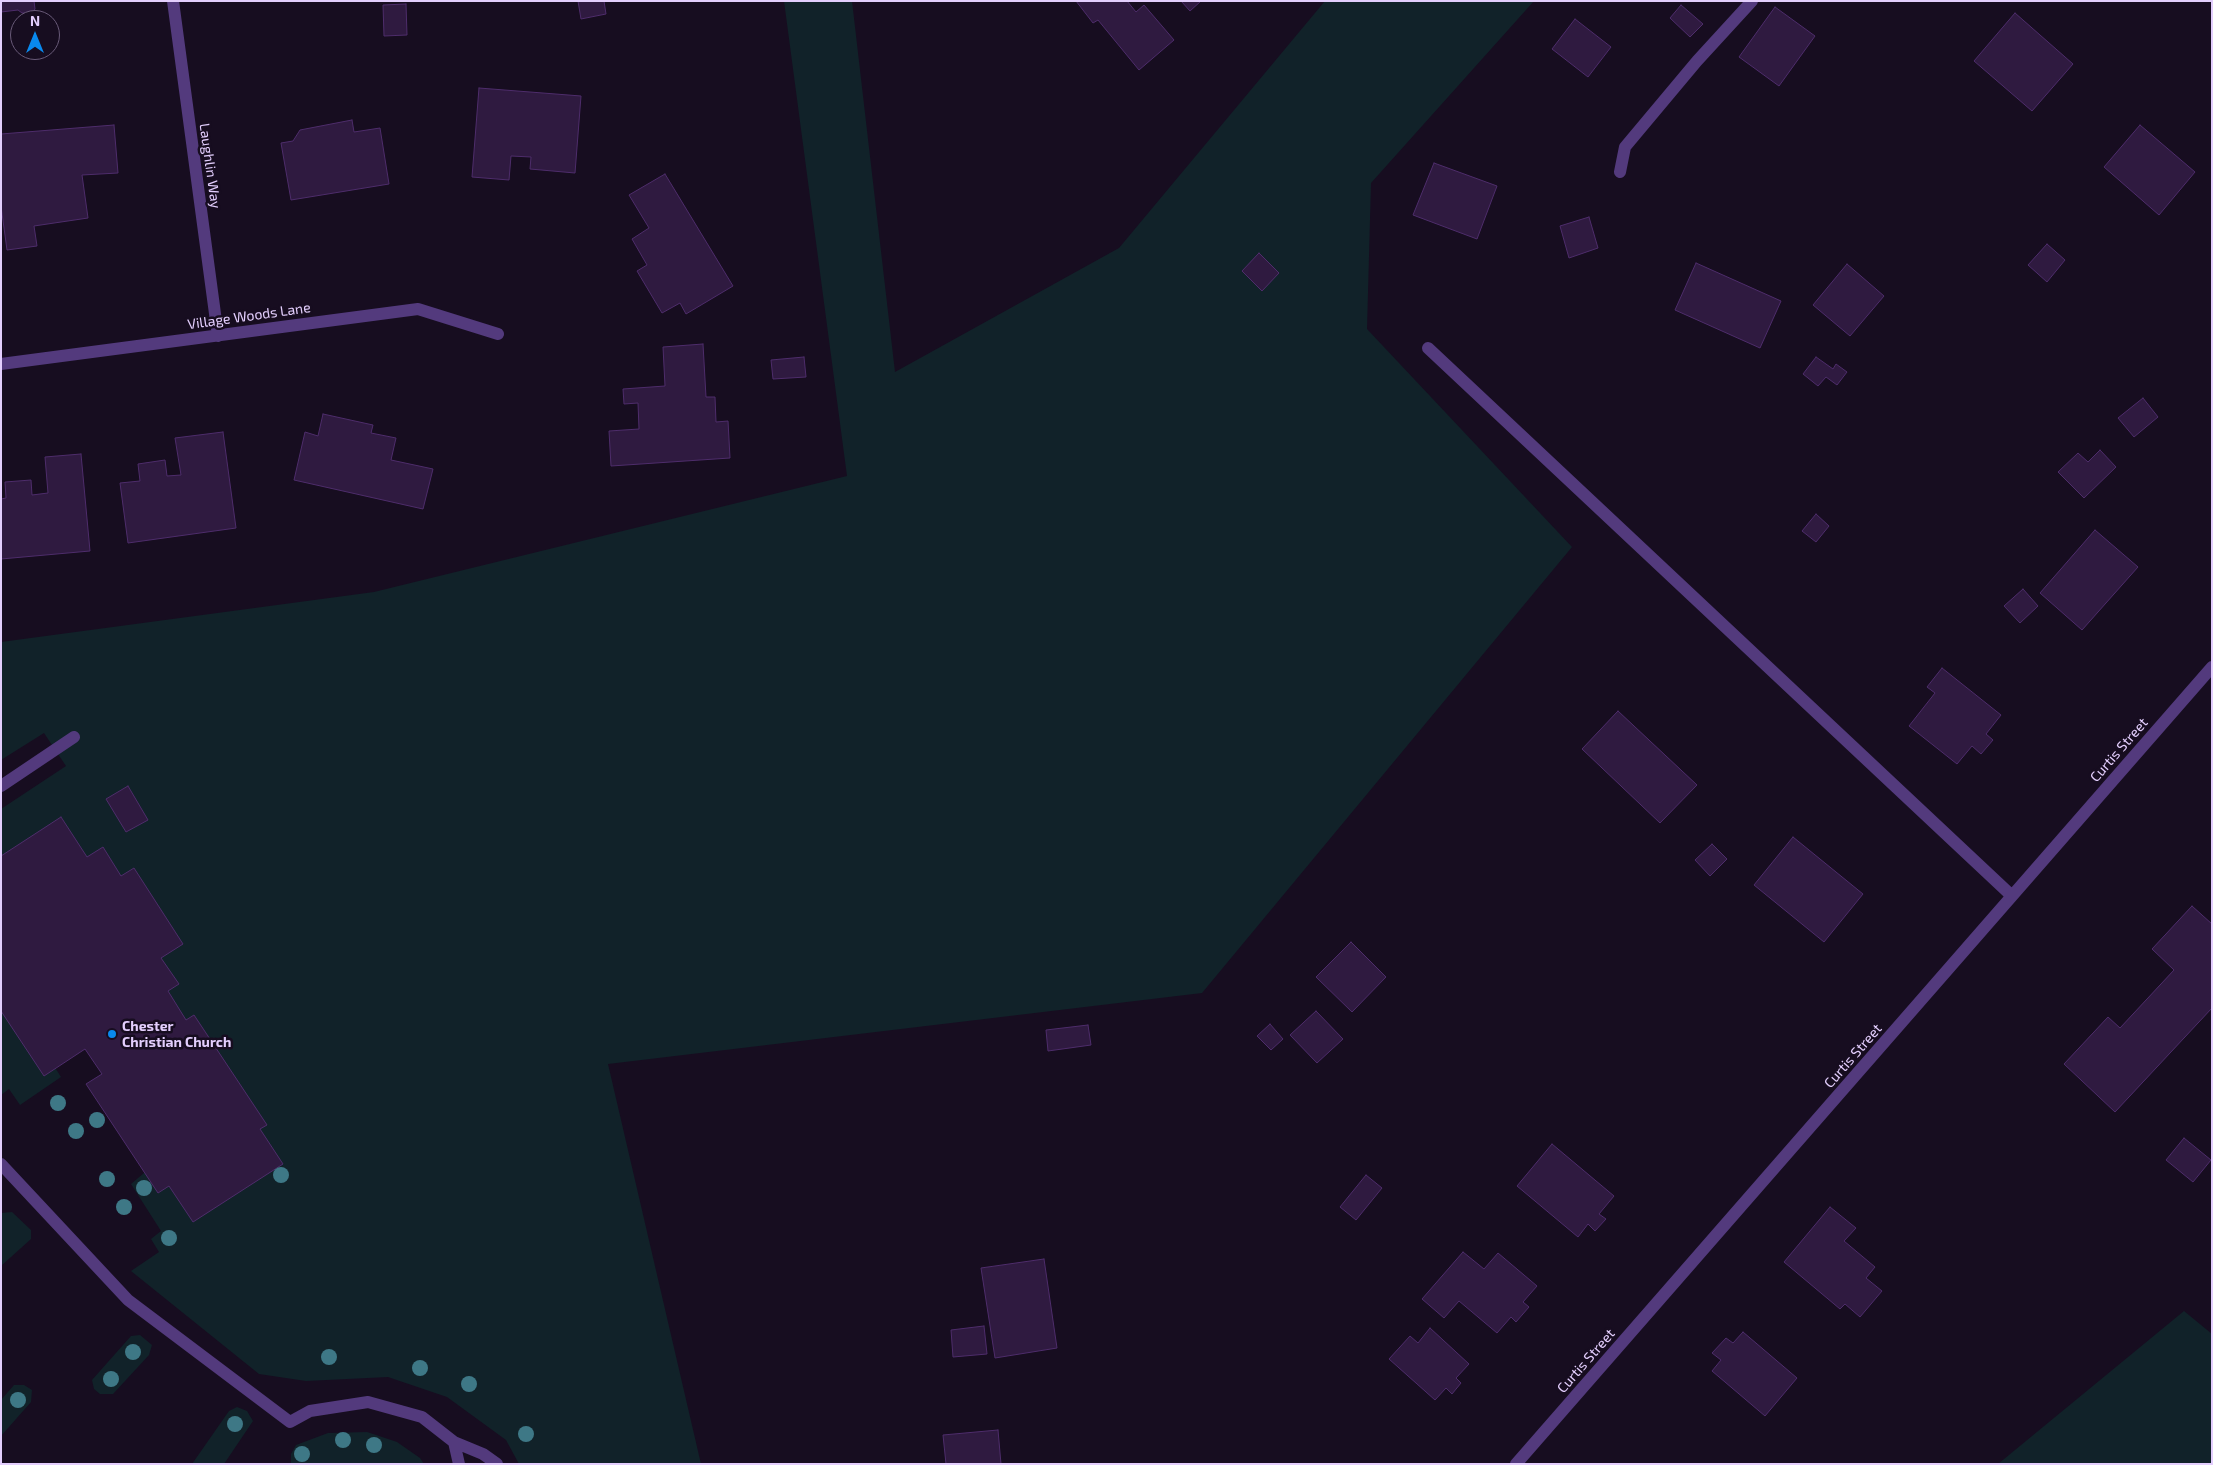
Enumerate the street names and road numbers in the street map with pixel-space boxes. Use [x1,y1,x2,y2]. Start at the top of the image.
street label: Laughlin Way [196,122,224,210]
street label: Village Woods Lane [186,299,312,333]
street label: Curtis Street [2087,714,2151,786]
street label: Curtis Street [1821,1020,1885,1092]
street label: Curtis Street [1554,1325,1618,1397]

